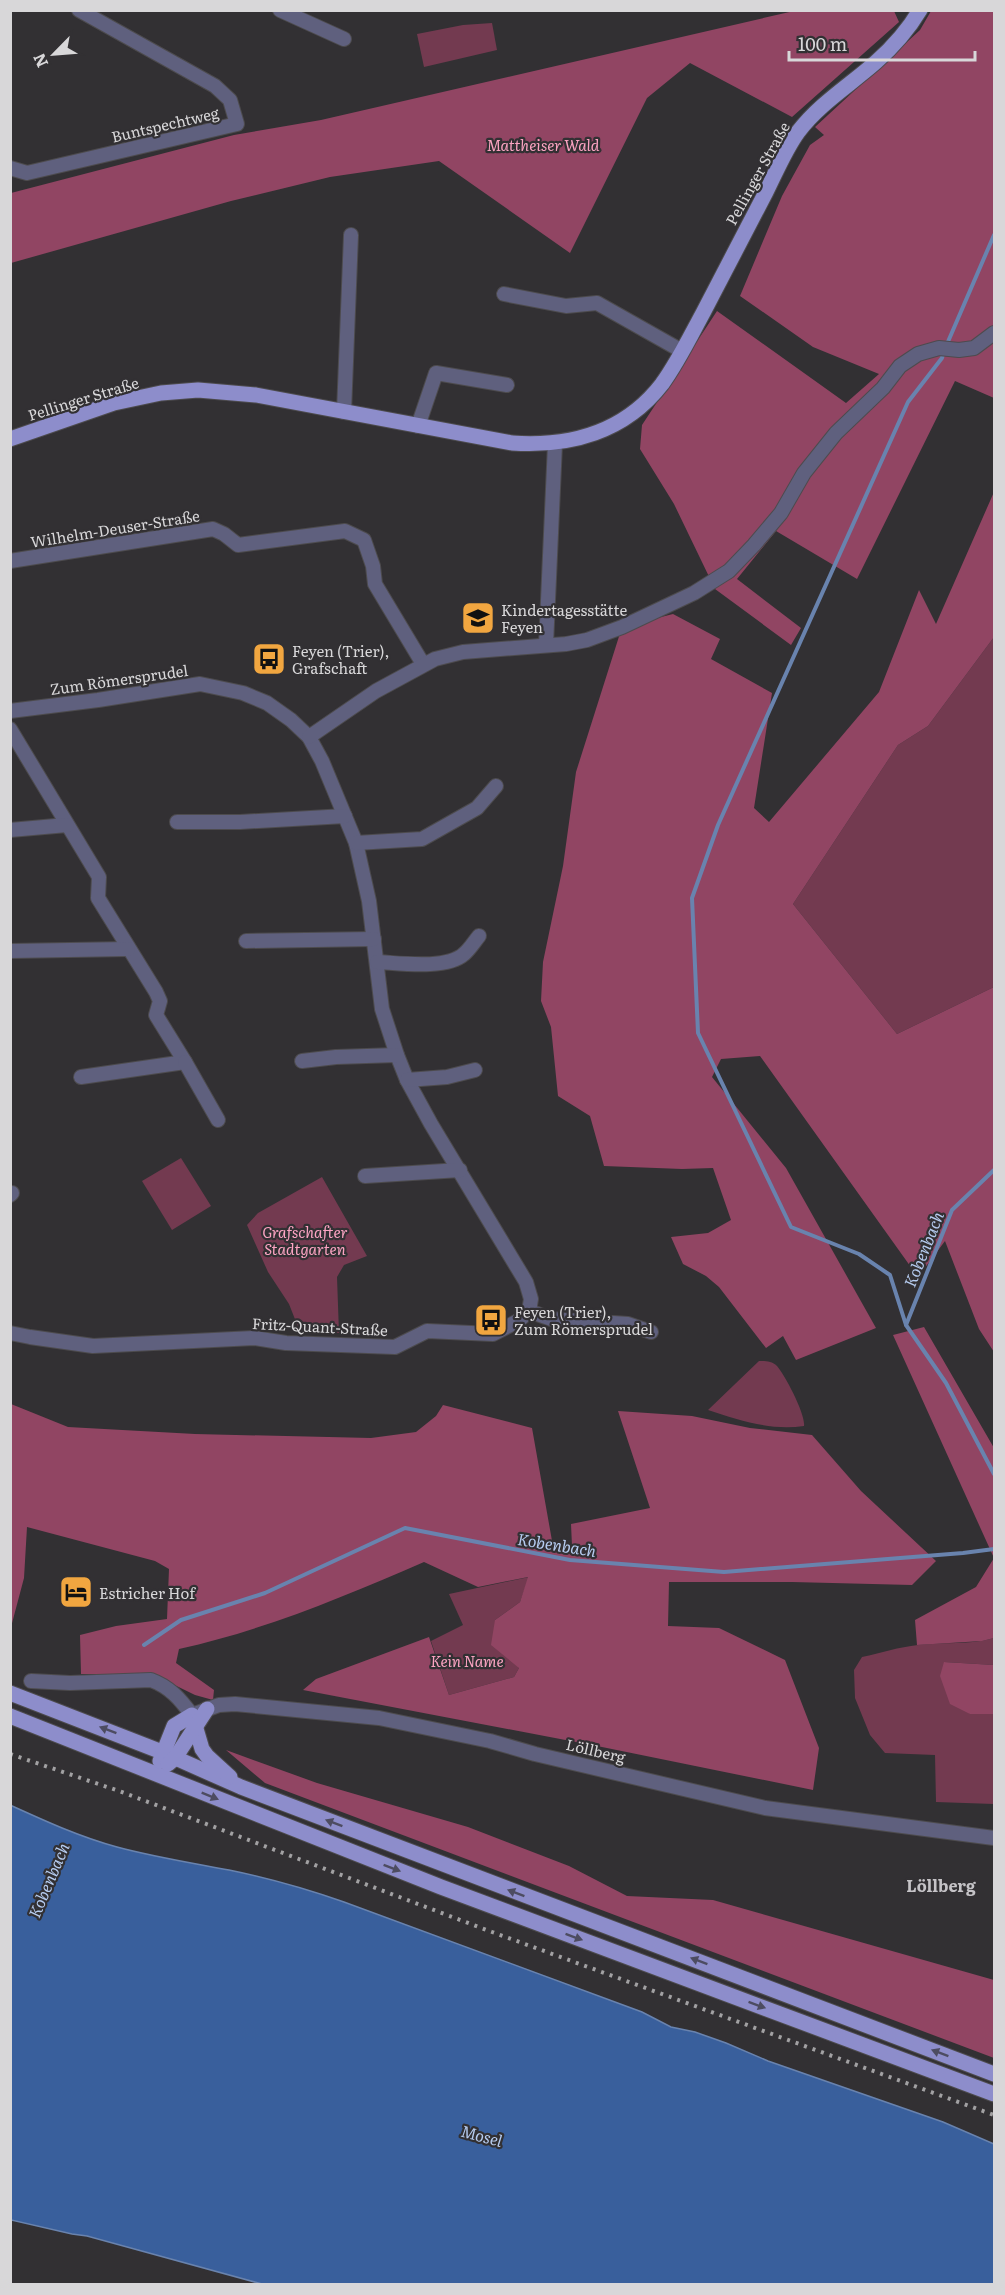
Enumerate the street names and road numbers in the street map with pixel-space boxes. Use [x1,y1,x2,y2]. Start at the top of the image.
street label: Buntspechtweg [109,100,222,148]
street label: Pellinger Straße [719,117,795,229]
street label: Pellinger Straße [25,370,142,426]
street label: Wilhelm-Deuser-Straße [29,503,201,553]
street label: Zum Römersprudel [49,658,189,700]
street label: Fritz-Quant-Straße [251,1311,389,1341]
street label: Löllberg [564,1732,629,1768]

